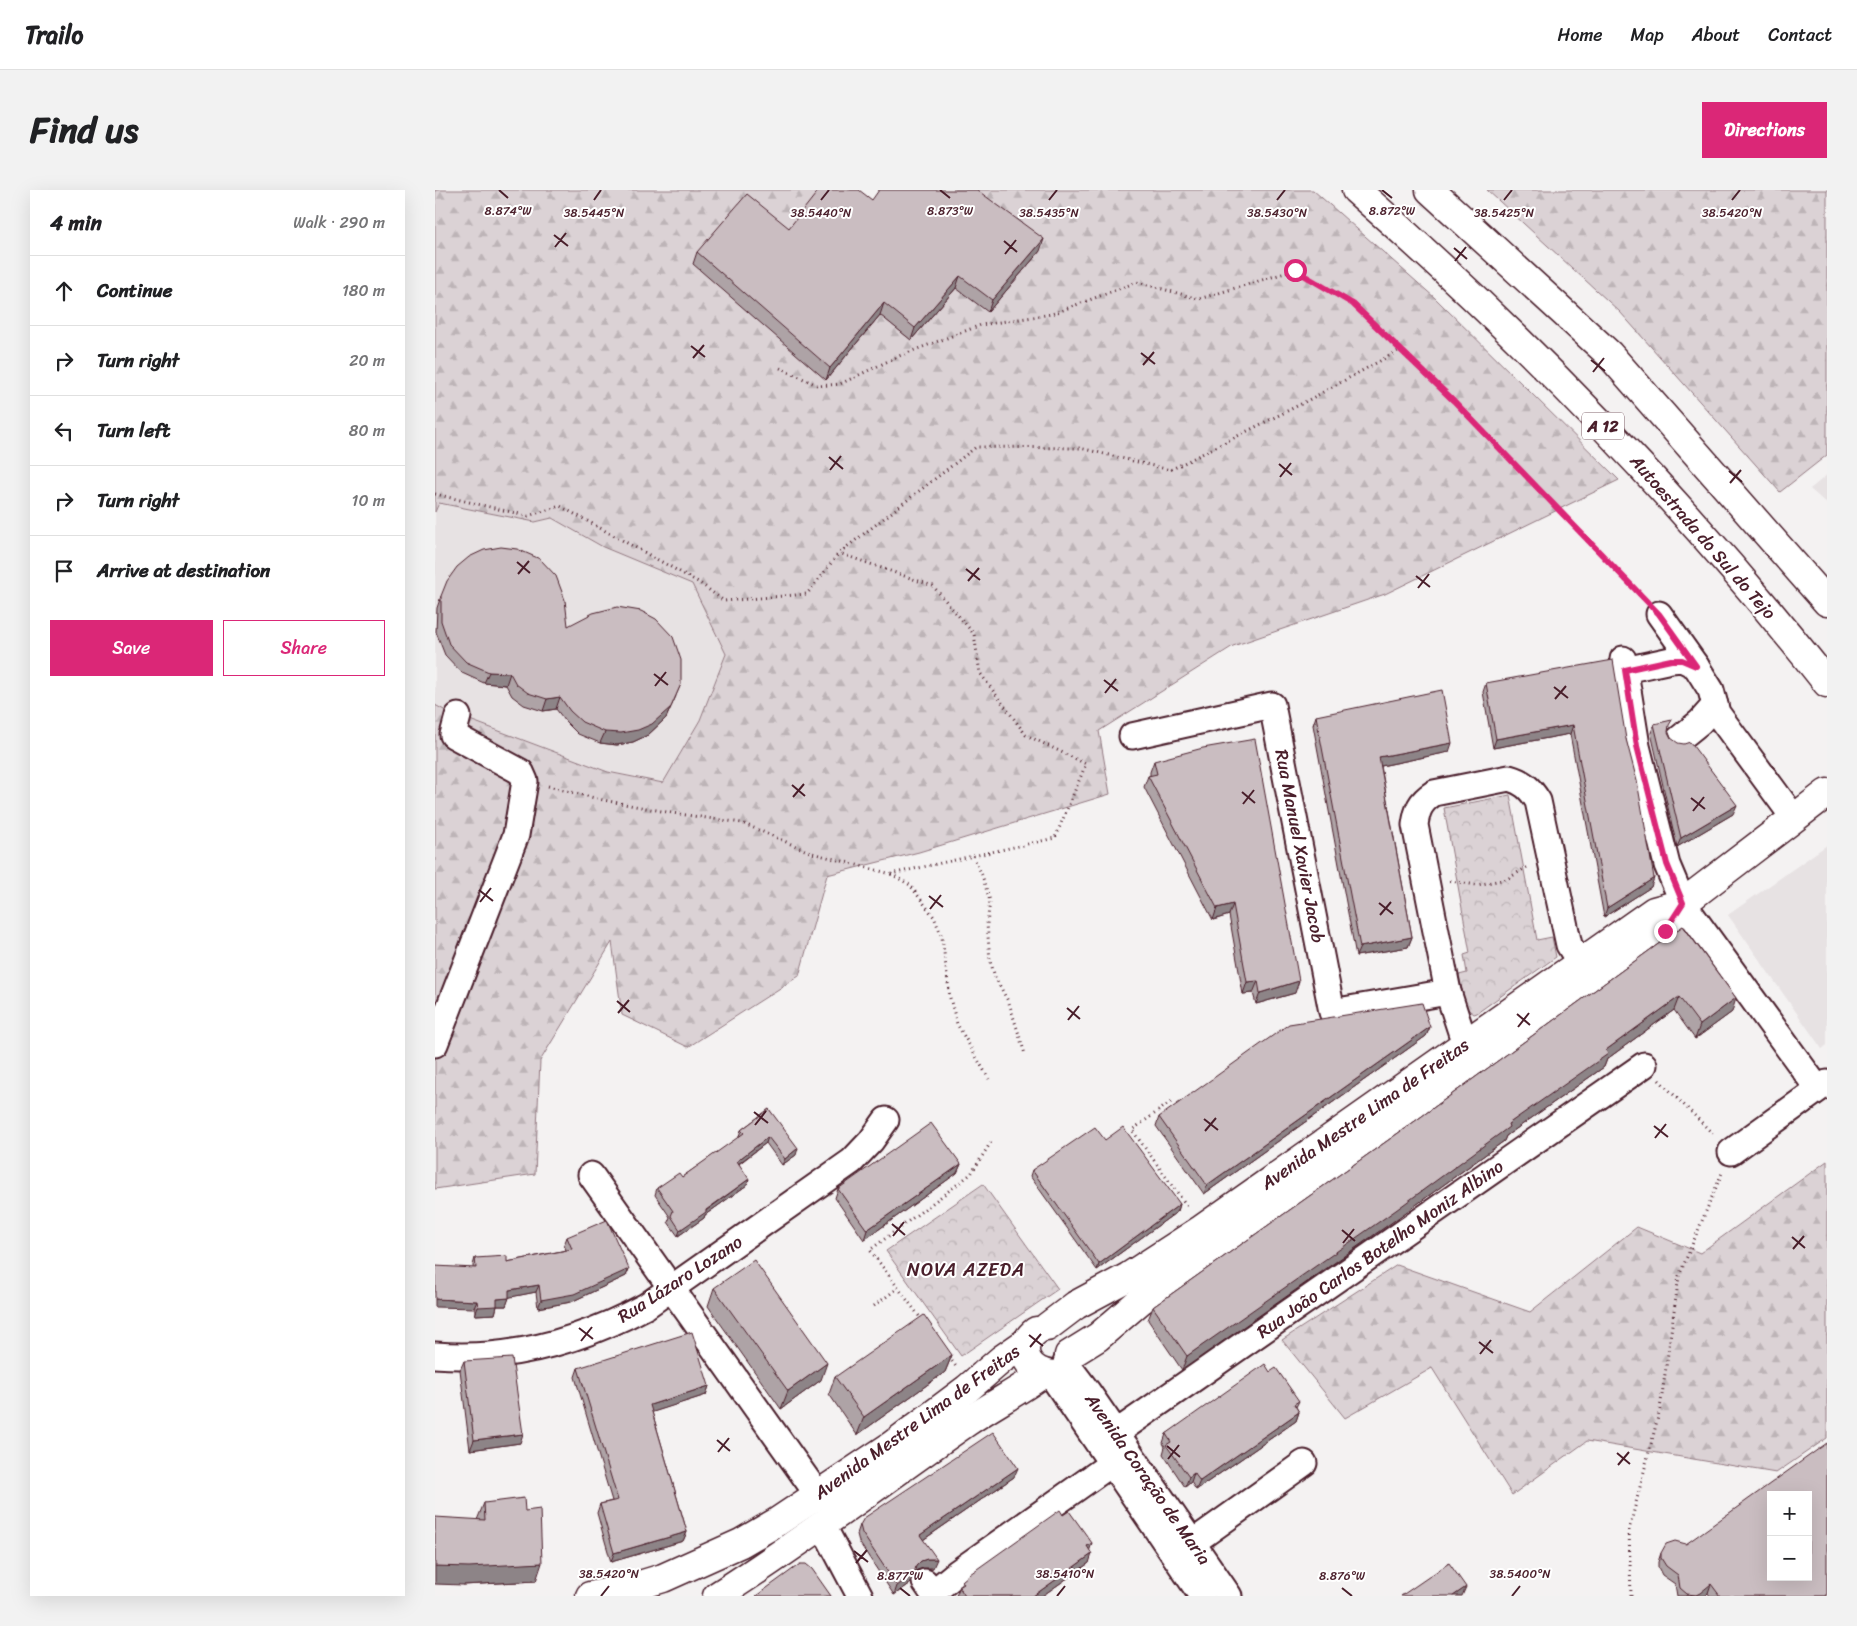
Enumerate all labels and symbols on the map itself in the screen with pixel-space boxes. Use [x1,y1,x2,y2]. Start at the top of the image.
text: 8.874°W [485,200,532,222]
text: 8.873°W [927,200,974,222]
text: 8.872°W [1369,200,1416,222]
text: 38.5445°N [564,202,625,224]
text: 38.5440°N [791,202,852,224]
text: 38.5435°N [1019,202,1080,224]
text: 38.5430°N [1247,202,1308,224]
text: 38.5425°N [1474,202,1535,224]
text: 38.5420°N [1702,202,1763,224]
route start [1284,259,1307,282]
road number: A 12 [1582,412,1624,440]
street label: Autoestrada do Sul do Tejo [1621,446,1784,627]
street label: Rua Manuel Xavier Jacob [1266,747,1335,946]
route end [1654,920,1677,943]
street label: Avenida Mestre Lima de Freitas [1253,1029,1477,1199]
street label: Rua João Carlos Botelho Moniz Albino [1250,1151,1510,1347]
street label: Rua Lázaro Lozano [611,1226,749,1332]
district label: NOVA AZEDA [907,1253,1025,1286]
street label: Avenida Mestre Lima de Freitas [806,1335,1028,1509]
street label: Avenida Coração de Maria [1076,1385,1220,1572]
text: 38.5420°N [579,1563,640,1585]
text: 38.5410°N [1036,1563,1095,1585]
text: 38.5400°N [1490,1563,1551,1585]
text: 8.877°W [877,1565,924,1587]
text: 8.876°W [1319,1565,1366,1587]

